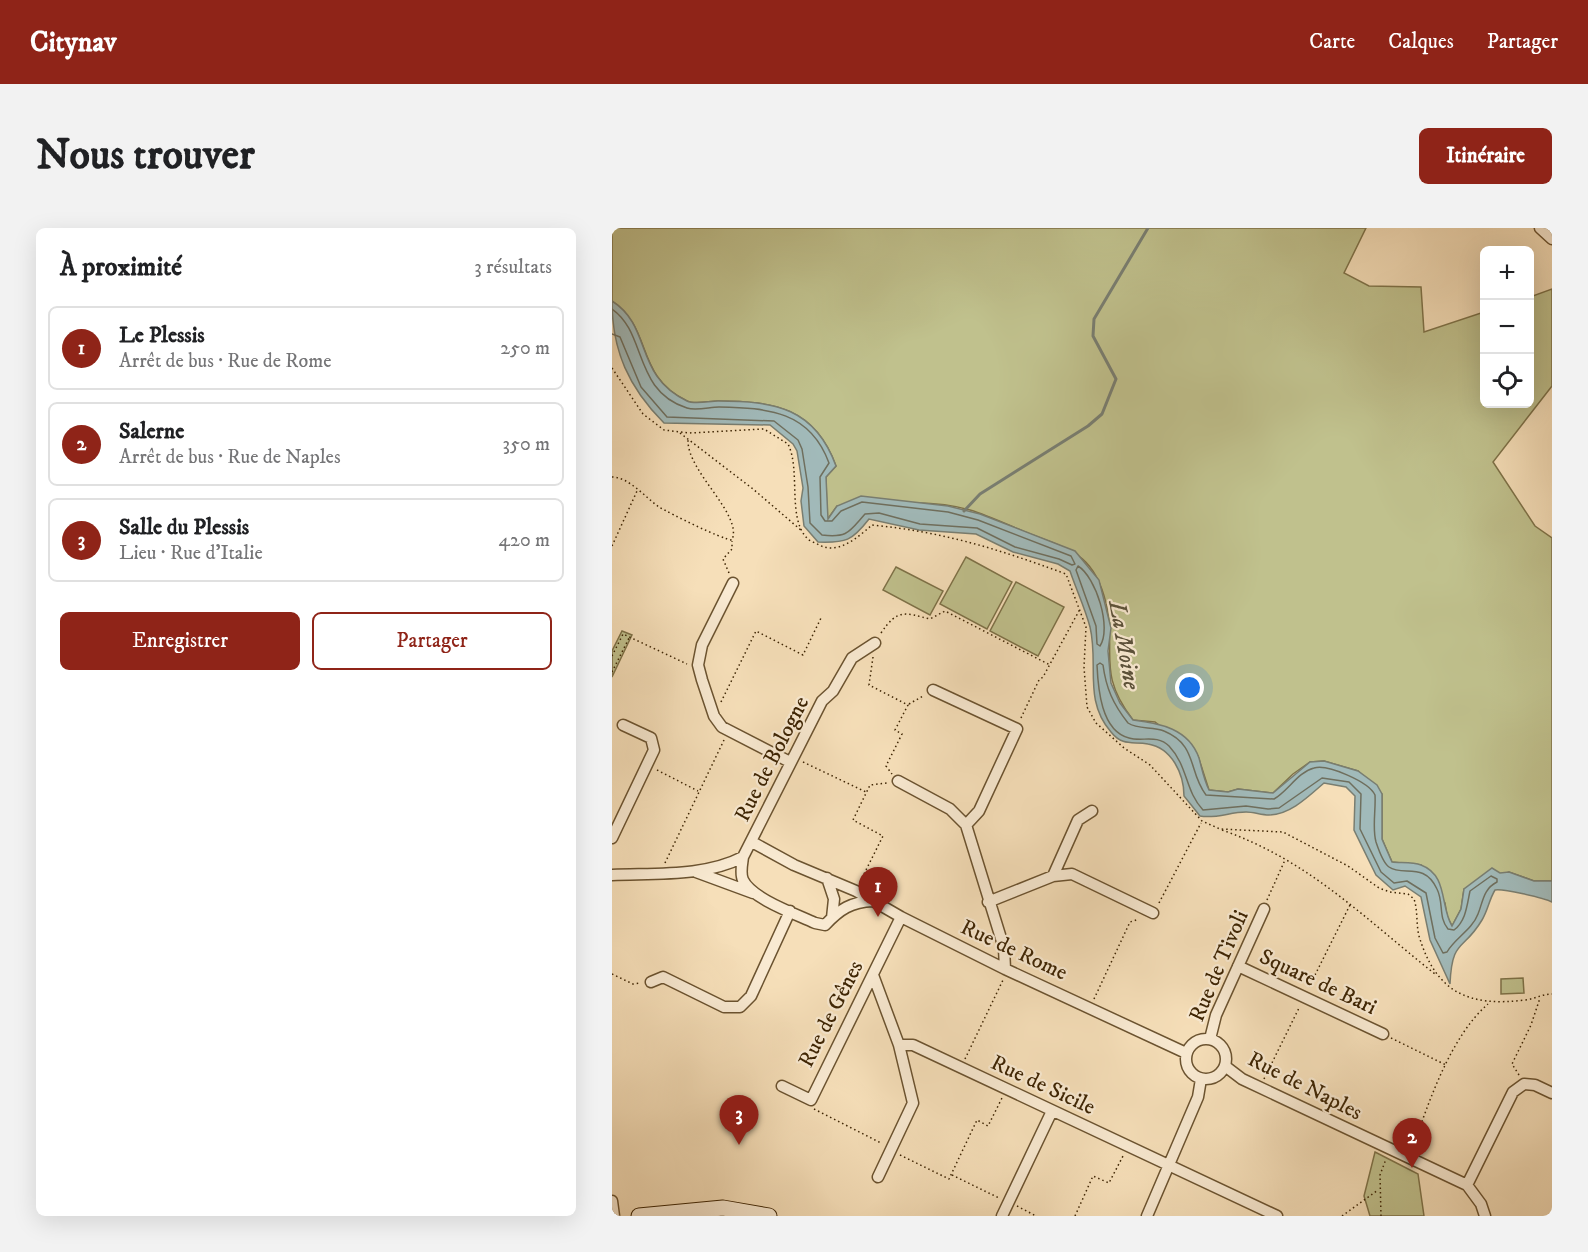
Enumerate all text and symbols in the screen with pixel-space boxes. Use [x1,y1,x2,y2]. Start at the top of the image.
text: Citynav [30,25,117,60]
text: Carte [1309,29,1355,55]
text: Calques [1388,29,1454,55]
text: Partager [1487,29,1558,55]
button: Itinéraire [1419,128,1552,184]
text: Nous trouver [36,130,255,182]
map controls [1480,246,1534,408]
button: + [1480,246,1534,300]
text: À proximité [60,251,182,284]
text: 3 résultats [474,255,552,280]
button: − [1480,300,1534,354]
text: Le Plessis [119,322,205,349]
text: 1 [78,336,85,361]
text: 250 m [500,336,550,361]
text: Arrêt de bus · Rue de Rome [119,349,332,374]
button: locate [1480,354,1534,408]
text: Salerne [119,418,184,445]
text: 2 [77,432,86,457]
text: 350 m [503,432,550,457]
text: Arrêt de bus · Rue de Naples [119,445,341,470]
text: Salle du Plessis [119,514,249,541]
text: 3 [78,528,85,553]
text: 420 m [499,528,550,553]
text: Lieu · Rue d’Italie [119,541,263,566]
water label: La Moine [1101,596,1147,692]
button: Enregistrer [60,612,300,670]
button: Partager [312,612,552,670]
your location [1175,673,1204,702]
street label: Rue de Bologne [729,692,815,826]
pin: 1 [858,868,898,917]
street label: Rue de Tivoli [1183,906,1255,1026]
street label: Rue de Rome [956,914,1072,986]
street label: Square de Bari [1255,943,1381,1021]
street label: Rue de Gênes [793,956,869,1072]
street label: Rue de Naples [1243,1046,1367,1126]
street label: Rue de Sicile [987,1049,1099,1121]
pin: 3 [720,1096,758,1145]
pin: 2 [1392,1118,1432,1168]

